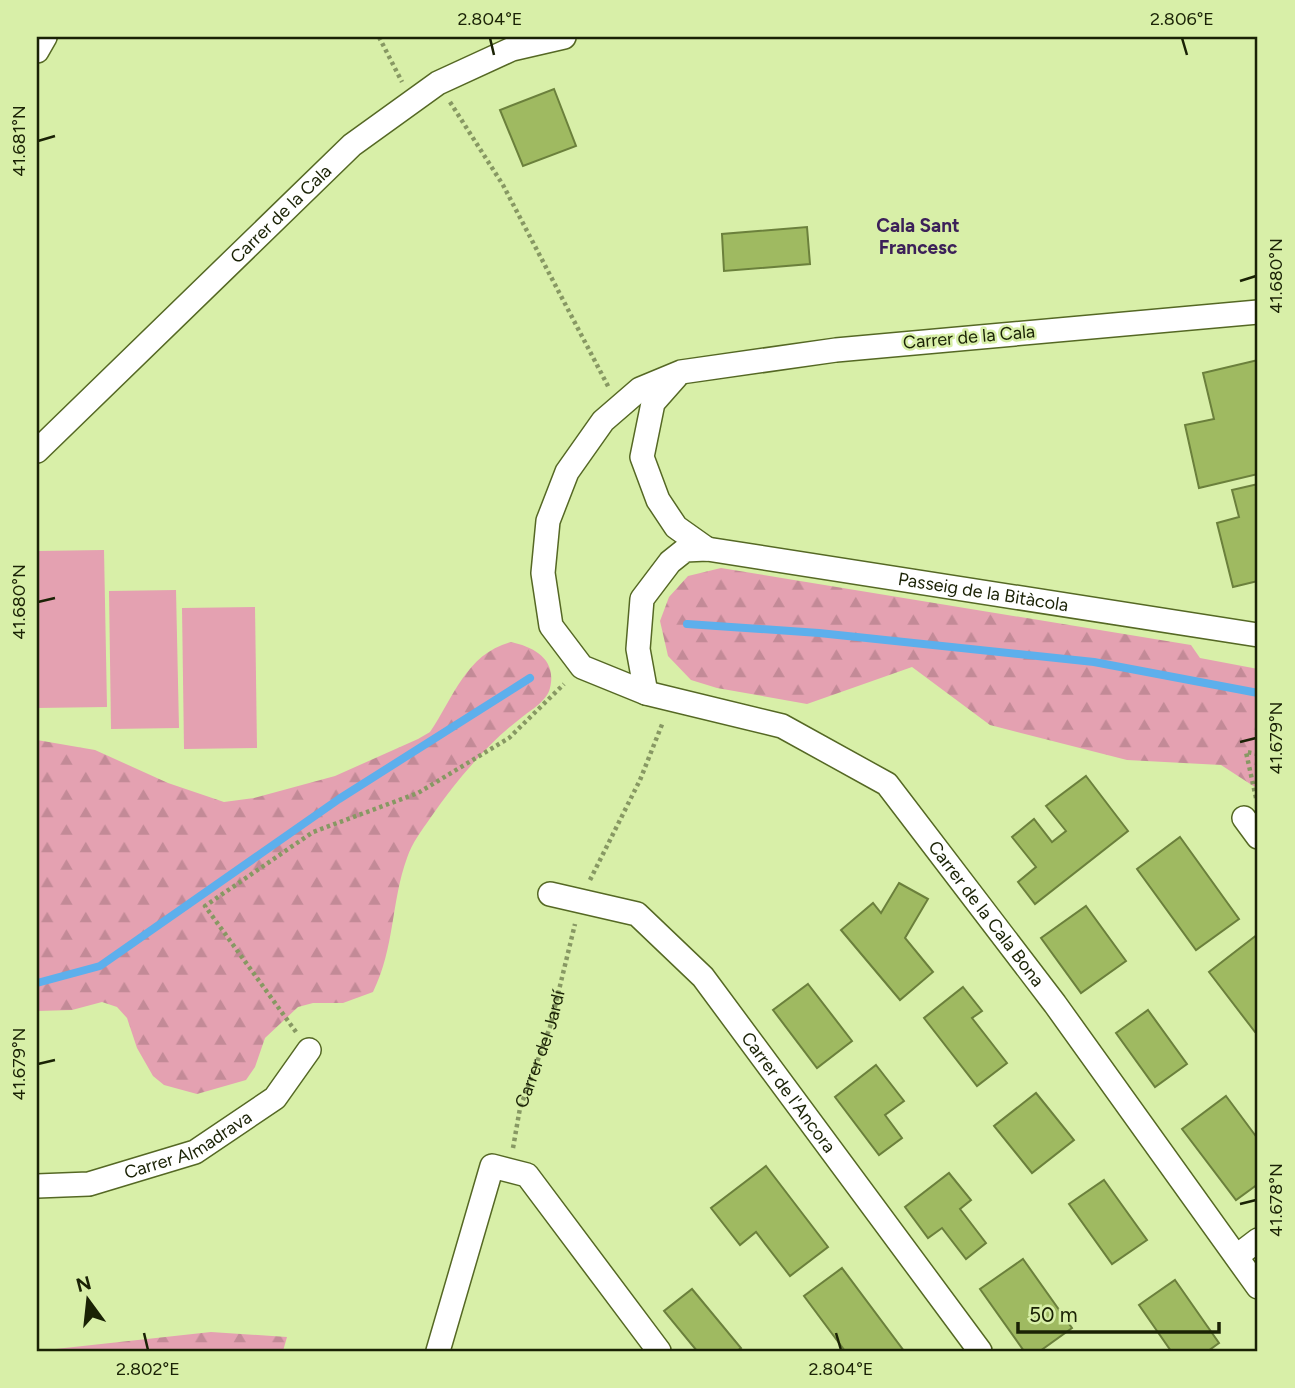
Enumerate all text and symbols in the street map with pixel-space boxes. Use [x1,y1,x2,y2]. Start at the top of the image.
text: 2.804°E [458,8,522,30]
text: 2.806°E [1150,8,1214,30]
text: 41.681°N [8,105,30,177]
street label: Carrer de la Cala [226,160,336,268]
district label: Cala Sant Francesc [876,214,960,259]
text: 41.680°N [1265,238,1287,314]
street label: Carrer de la Cala [902,320,1036,354]
text: 41.680°N [8,564,30,640]
street label: Passeig de la Bitàcola [896,568,1070,616]
text: 41.679°N [1265,702,1287,774]
street label: Carrer de la Cala Bona [923,836,1049,991]
street label: Carrer del Jardí [510,987,570,1111]
text: 41.679°N [8,1028,30,1100]
street label: Carrer de l'Ancora [736,1028,840,1157]
street label: Carrer Almadrava [121,1106,256,1184]
text: 41.678°N [1265,1163,1287,1237]
north arrow [52,1266,122,1336]
text: N [74,1271,94,1297]
scale bar [1018,1290,1220,1334]
text: 50 m [1029,1302,1078,1327]
text: 2.802°E [116,1358,180,1380]
text: 2.804°E [809,1358,873,1380]

